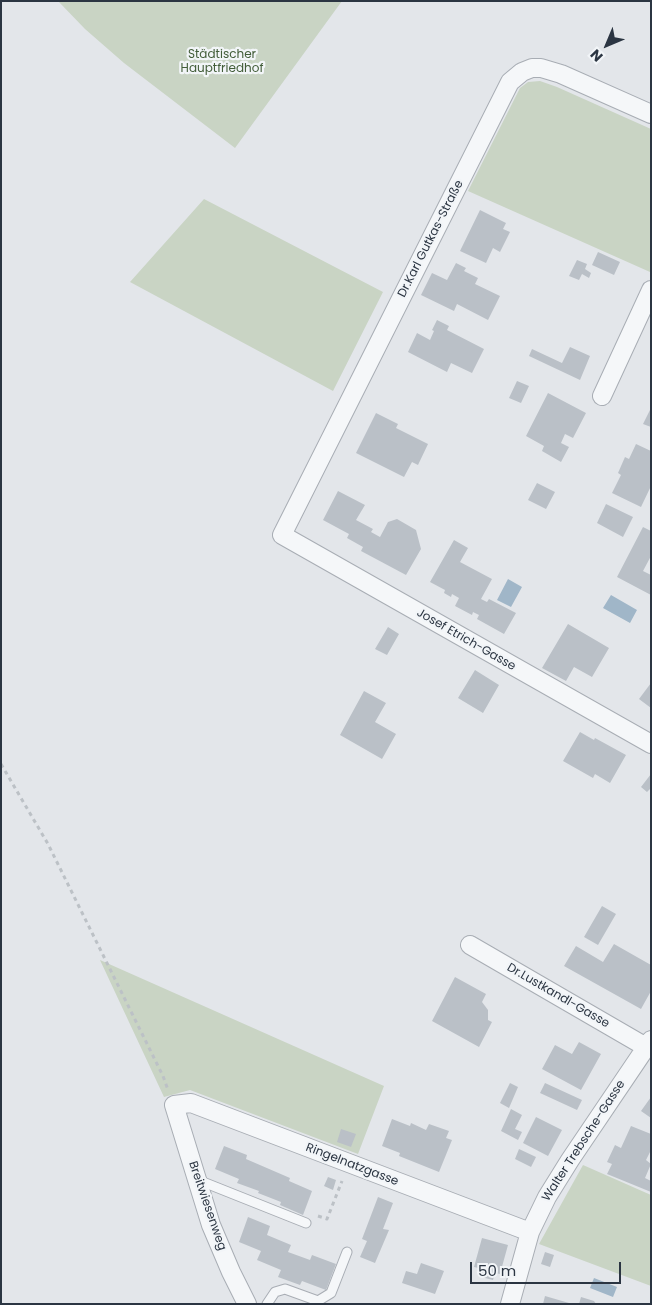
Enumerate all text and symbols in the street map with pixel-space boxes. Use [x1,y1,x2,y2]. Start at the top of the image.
north arrow [582,20,632,70]
text: N [586,45,607,66]
park label: Städtischer Hauptfriedhof [181,48,263,76]
street label: Dr.Karl Gutkas-Straße [395,178,467,300]
street label: Josef Etrich-Gasse [414,606,518,674]
street label: Dr.Lustkandl-Gasse [504,961,612,1031]
street label: Walter Trebsche-Gasse [539,1078,629,1204]
street label: Ringelnatzgasse [304,1141,400,1189]
street label: Breitwiesenweg [185,1159,229,1253]
scale bar [472,1252,623,1284]
text: 50 m [478,1260,516,1281]

